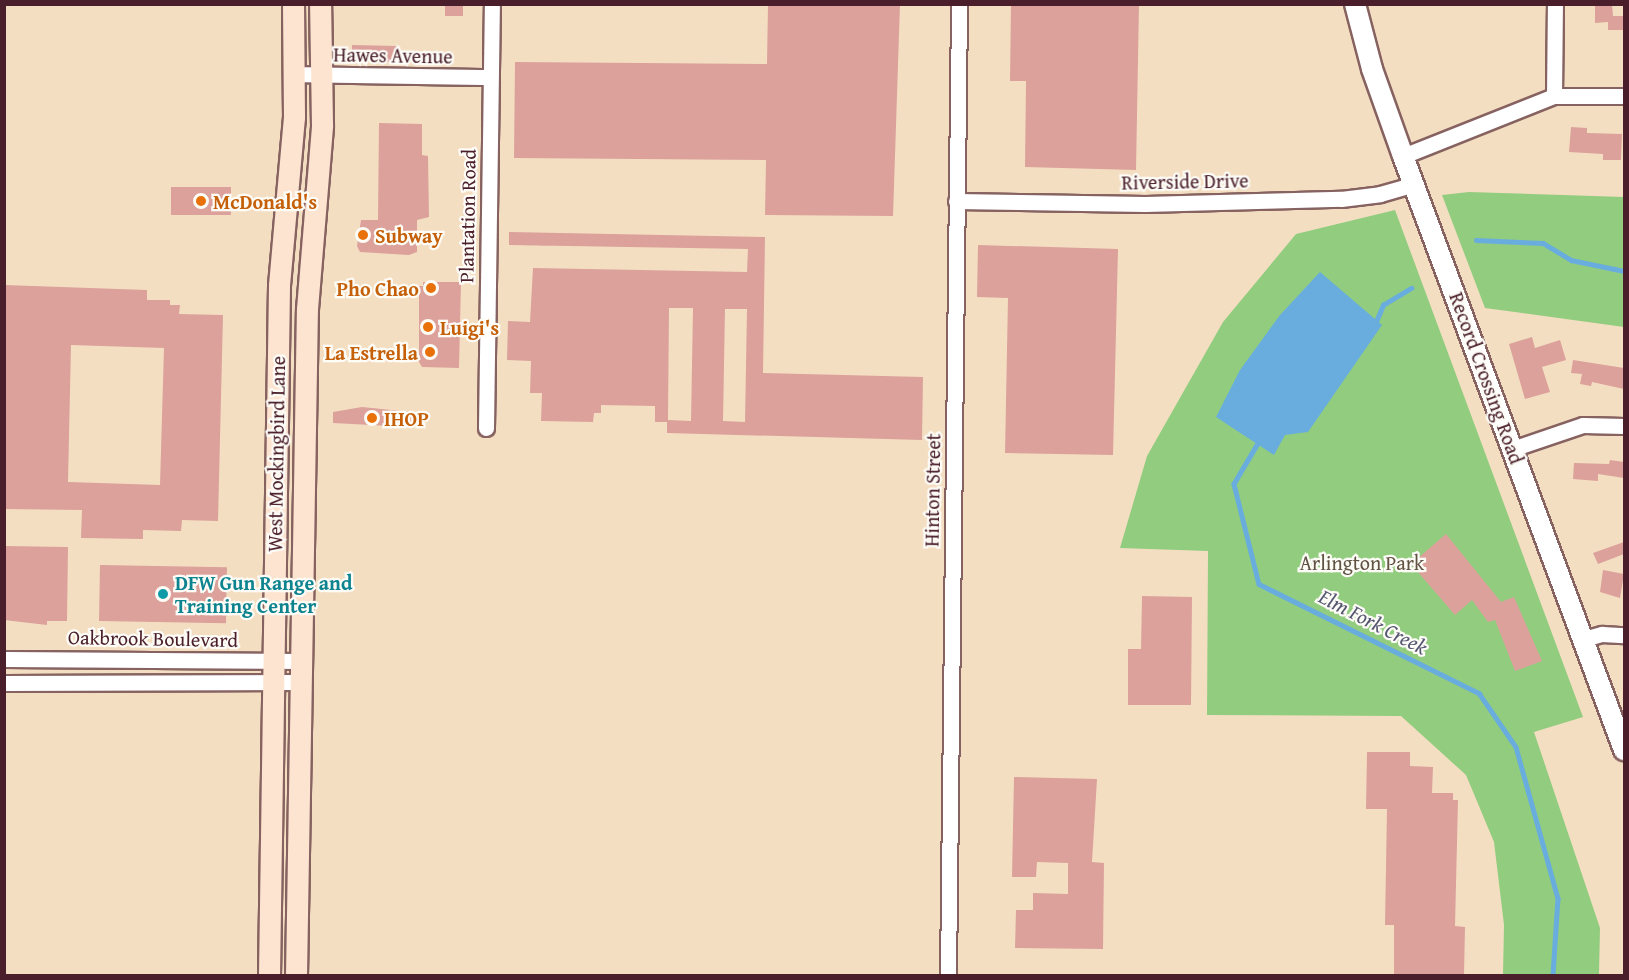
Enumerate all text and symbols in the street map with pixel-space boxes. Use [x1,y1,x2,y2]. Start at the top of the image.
street label: Hawes Avenue [333,42,453,68]
street label: Plantation Road [454,149,480,283]
street label: Riverside Drive [1121,168,1249,194]
place label: McDonald's [213,189,317,213]
marker: McDonald's [194,194,208,208]
place label: Subway [375,223,443,247]
marker: Subway [356,228,370,242]
place label: Pho Chao [336,276,419,300]
marker: Pho Chao [424,281,438,295]
street label: Record Crossing Road [1445,289,1529,467]
place label: Luigi's [440,315,499,339]
marker: Luigi's [421,320,435,334]
place label: La Estrella [325,340,418,364]
marker: La Estrella [423,345,437,359]
street label: West Mockingbird Lane [262,356,290,552]
place label: IHOP [384,406,429,430]
marker: IHOP [365,411,379,425]
street label: Hinton Street [919,433,945,547]
park label: Arlington Park [1300,550,1424,574]
place label: DFW Gun Range and Training Center [175,570,352,617]
water label: Elm Fork Creek [1315,584,1431,660]
marker: DFW Gun Range and Training Center [156,587,170,601]
street label: Oakbrook Boulevard [68,625,238,651]

